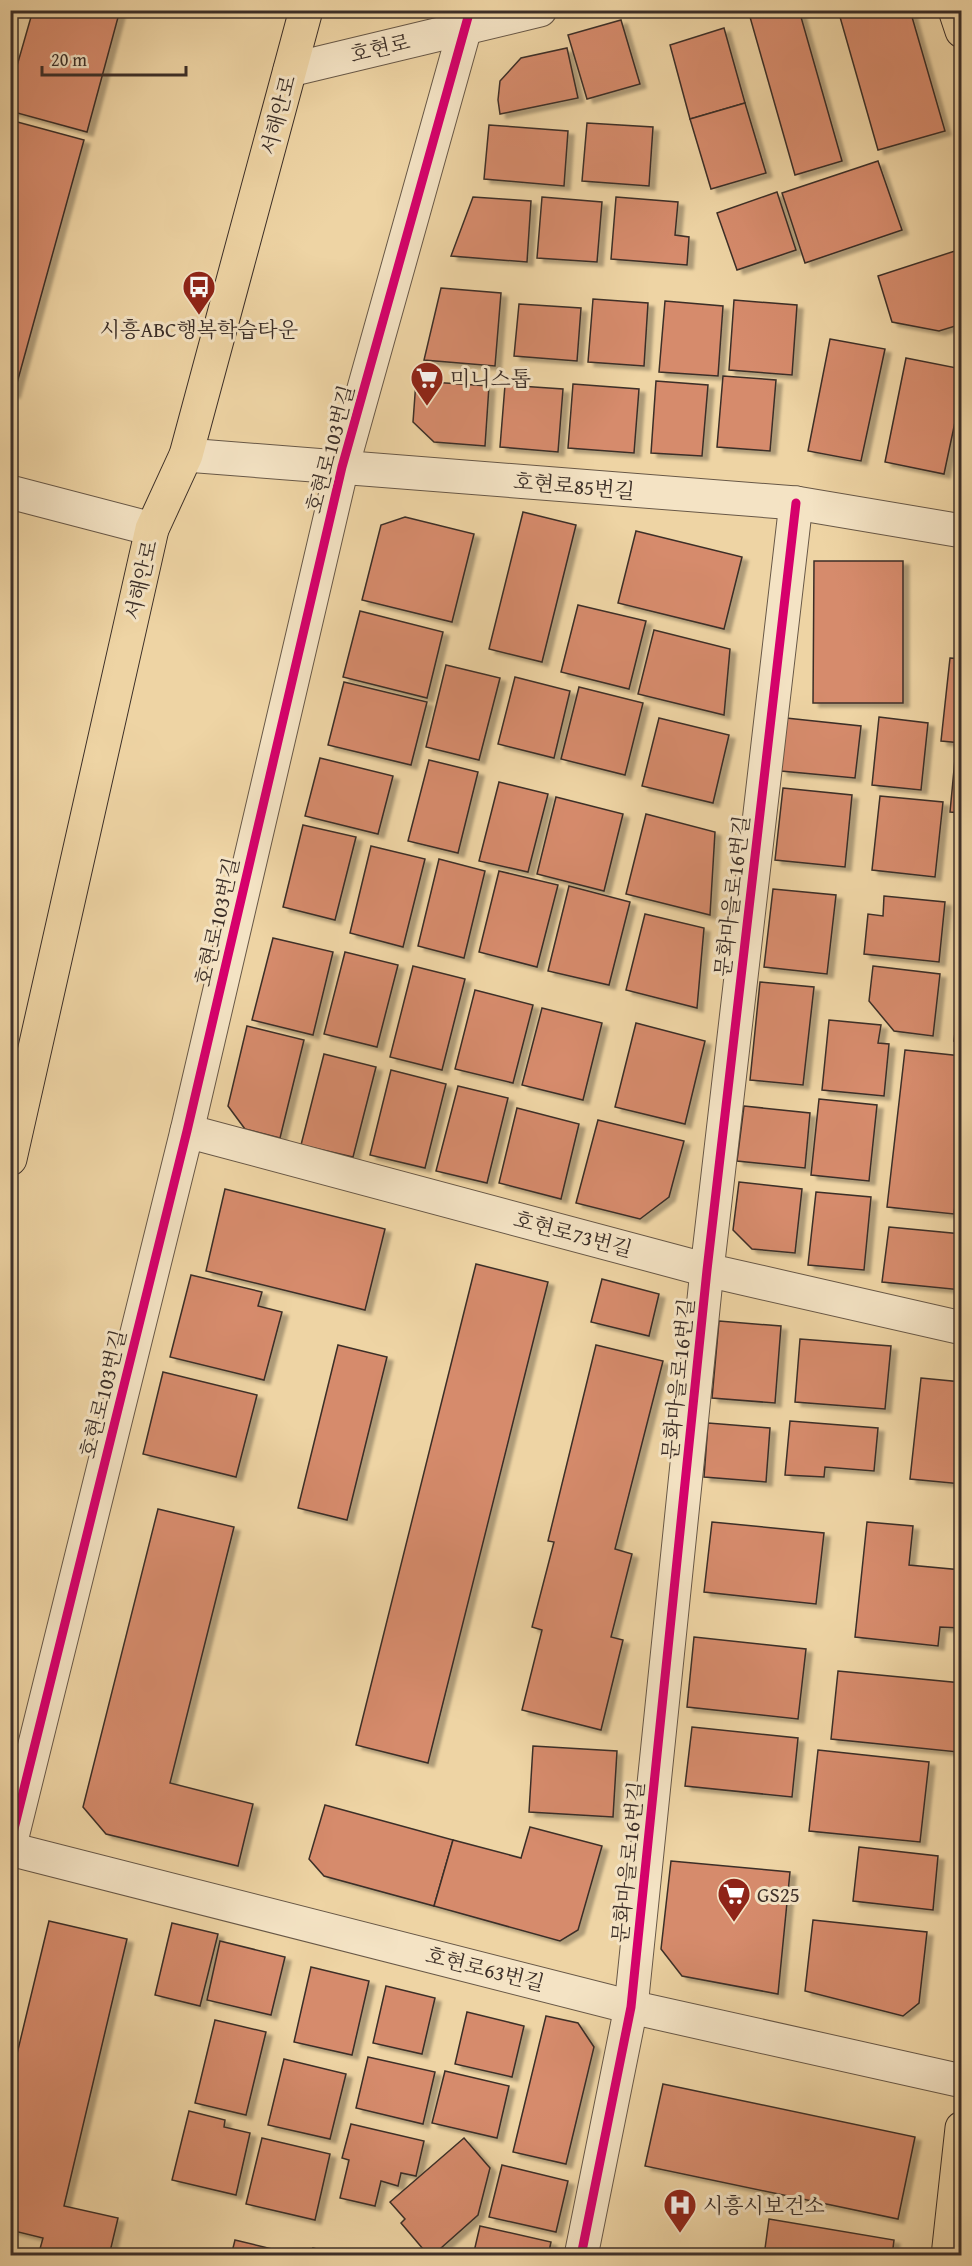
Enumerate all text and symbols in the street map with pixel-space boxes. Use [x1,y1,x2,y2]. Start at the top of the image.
street label: 호현로 [347,26,413,70]
scale bar [42,39,186,77]
text: 20 m [51,46,87,73]
street label: 서해안로 [253,72,303,158]
bus stop icon: 시흥ABC행복학습타운 [181,269,217,316]
place label: 시흥ABC행복학습타운 [100,314,298,345]
supermarket icon: 미니스톱 [409,360,445,407]
place label: 미니스톱 [450,363,531,394]
street label: 호현로103번길 [298,381,362,517]
street label: 호현로85번길 [512,465,636,507]
street label: 서해안로 [117,537,165,623]
street label: 문화마을로16번길 [707,814,757,978]
street label: 호현로103번길 [187,854,247,990]
street label: 호현로73번길 [510,1203,636,1265]
street label: 문화마을로16번길 [654,1297,702,1461]
street label: 호현로103번길 [72,1326,134,1462]
street label: 문화마을로16번길 [604,1780,652,1944]
supermarket icon: GS25 [716,1876,752,1923]
place label: GS25 [757,1879,800,1910]
street label: 호현로63번길 [422,1939,548,1999]
hospital icon: 시흥시보건소 [662,2187,698,2234]
place label: 시흥시보건소 [703,2190,825,2221]

